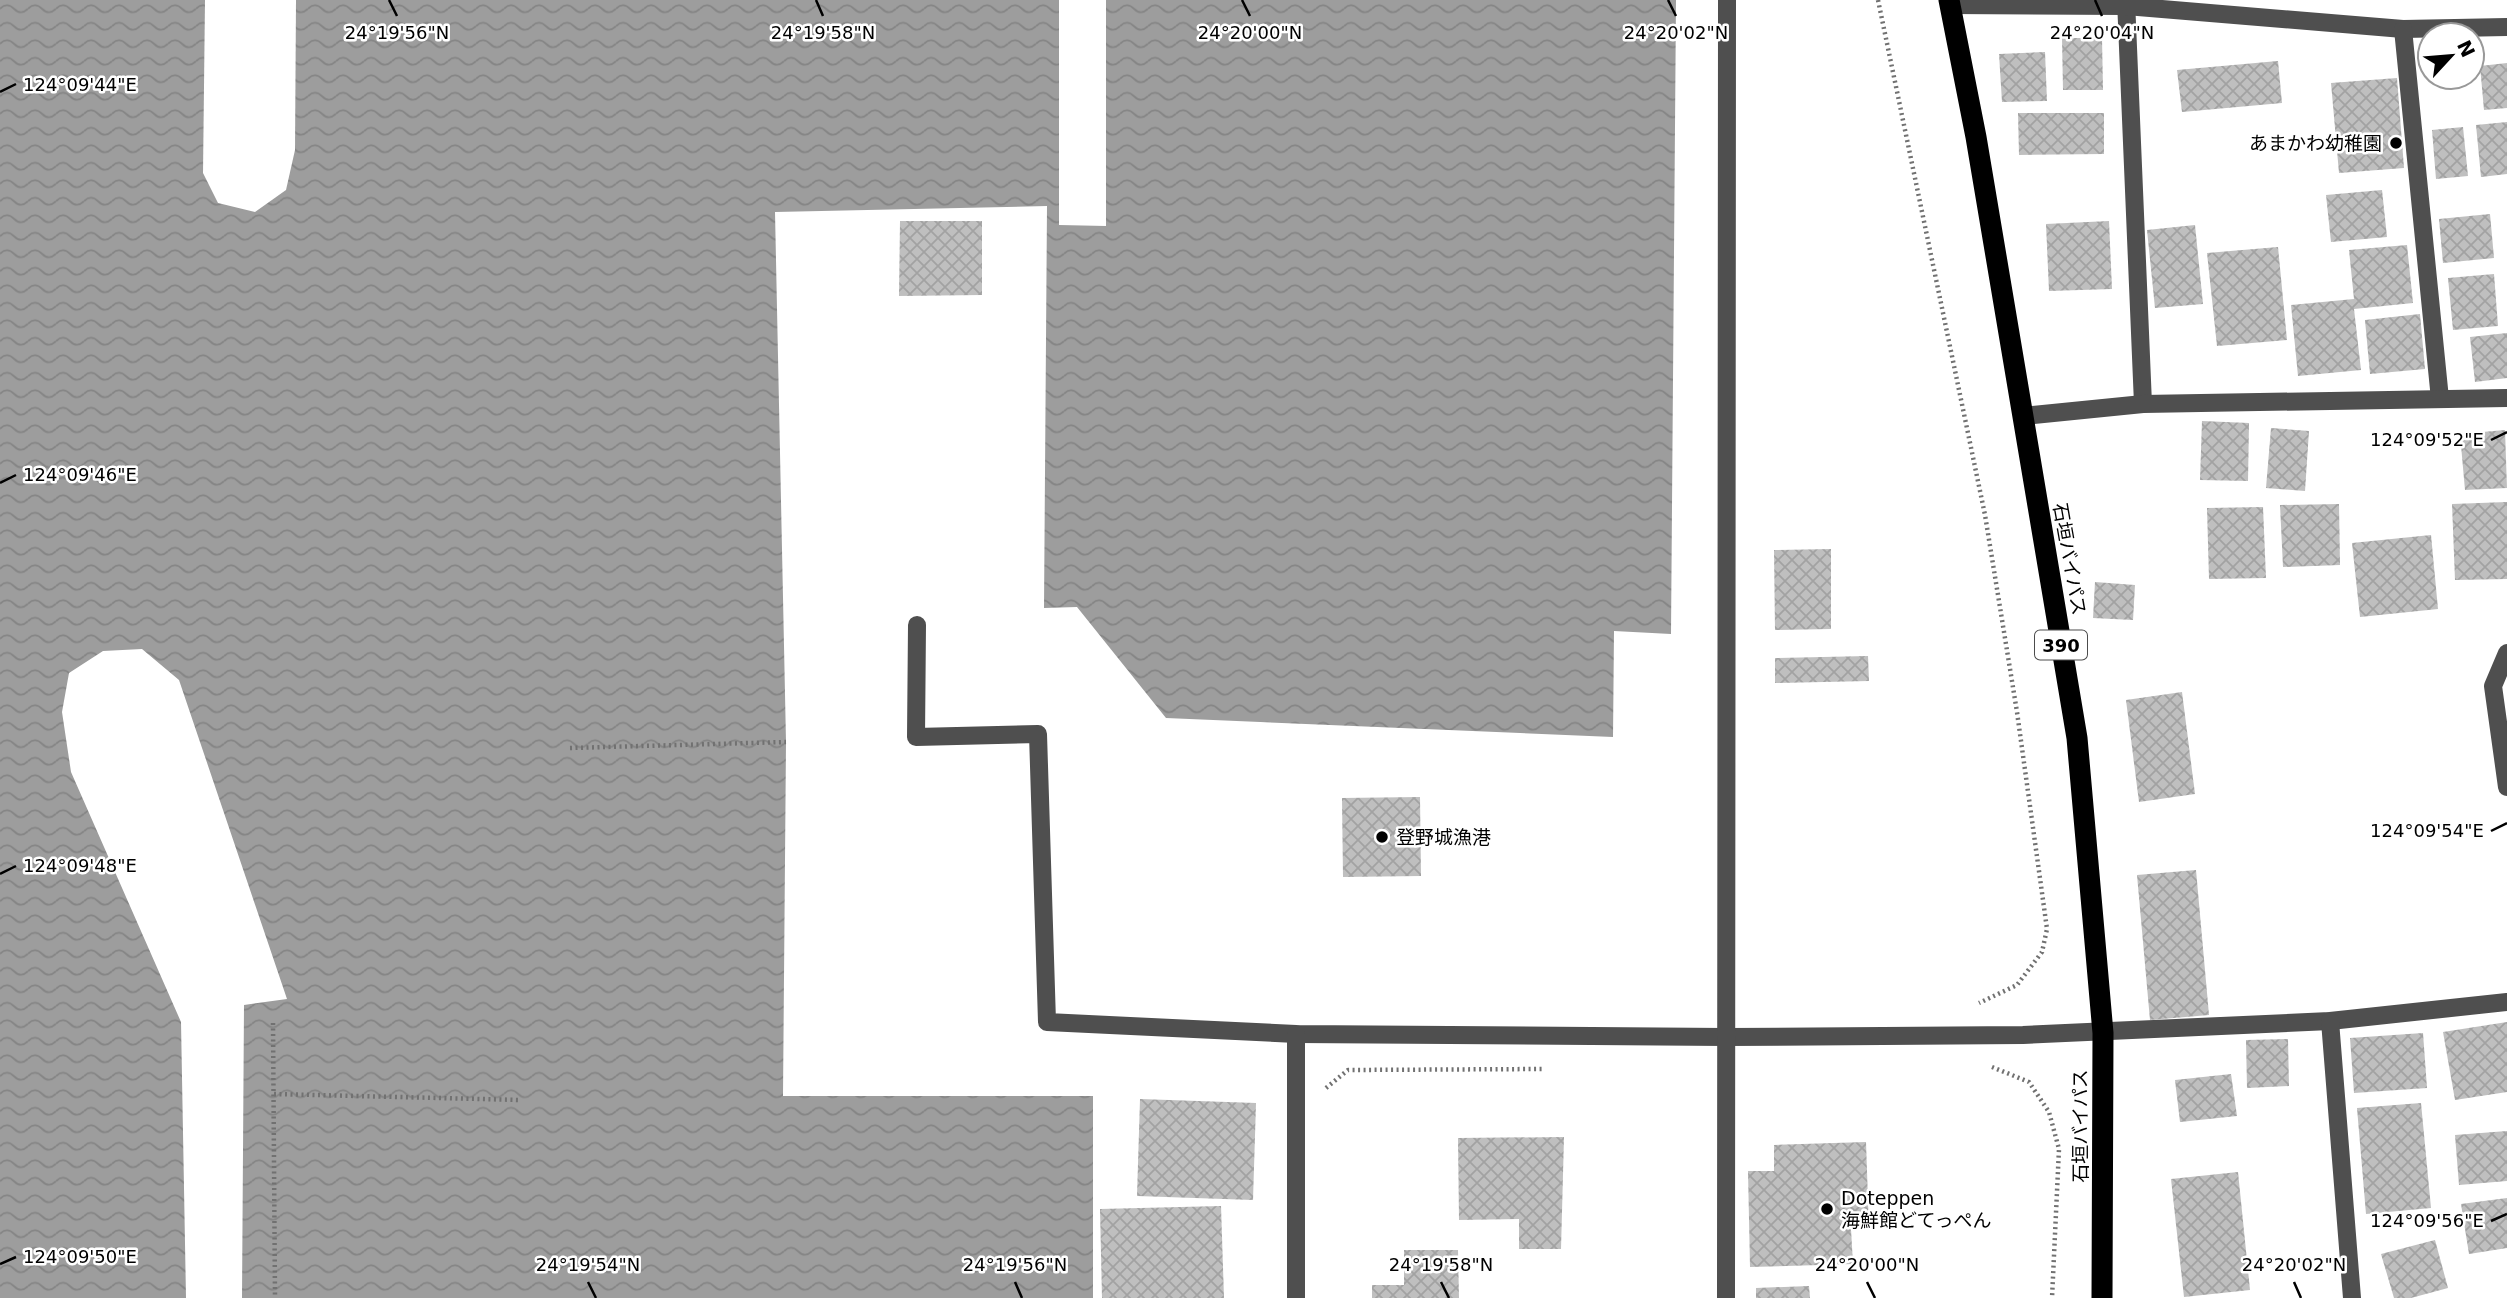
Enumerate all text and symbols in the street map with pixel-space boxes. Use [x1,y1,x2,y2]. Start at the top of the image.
north arrow [2416,21,2486,91]
text: 24°19'56"N [345,22,449,43]
text: 24°19'58"N [771,22,875,43]
text: 24°20'00"N [1198,22,1302,43]
text: 24°20'02"N [1624,22,1728,43]
text: 24°20'04"N [2050,22,2154,43]
text: N [2453,37,2480,61]
text: 124°09'44"E [23,74,137,95]
place label: あまかわ幼稚園 [2249,132,2382,154]
marker: あまかわ幼稚園 [2388,135,2404,151]
text: 124°09'52"E [2370,429,2484,450]
text: 124°09'46"E [23,464,137,485]
street label: 石垣バイパス [2049,501,2091,617]
road number: 390 [2035,630,2087,660]
text: 124°09'54"E [2370,820,2484,841]
place label: 登野城漁港 [1396,826,1491,848]
marker: 登野城漁港 [1374,829,1390,845]
text: 124°09'48"E [23,855,137,876]
street label: 石垣バイパス [2069,1069,2091,1183]
place label: Doteppen 海鮮館どてっぺん [1841,1187,1991,1231]
marker: Doteppen 海鮮館どてっぺん [1819,1201,1835,1217]
text: 124°09'56"E [2370,1210,2484,1231]
text: 124°09'50"E [23,1246,137,1267]
text: 24°19'54"N [536,1254,640,1275]
text: 24°19'56"N [963,1254,1067,1275]
text: 24°19'58"N [1389,1254,1493,1275]
text: 24°20'00"N [1815,1254,1919,1275]
text: 24°20'02"N [2242,1254,2346,1275]

